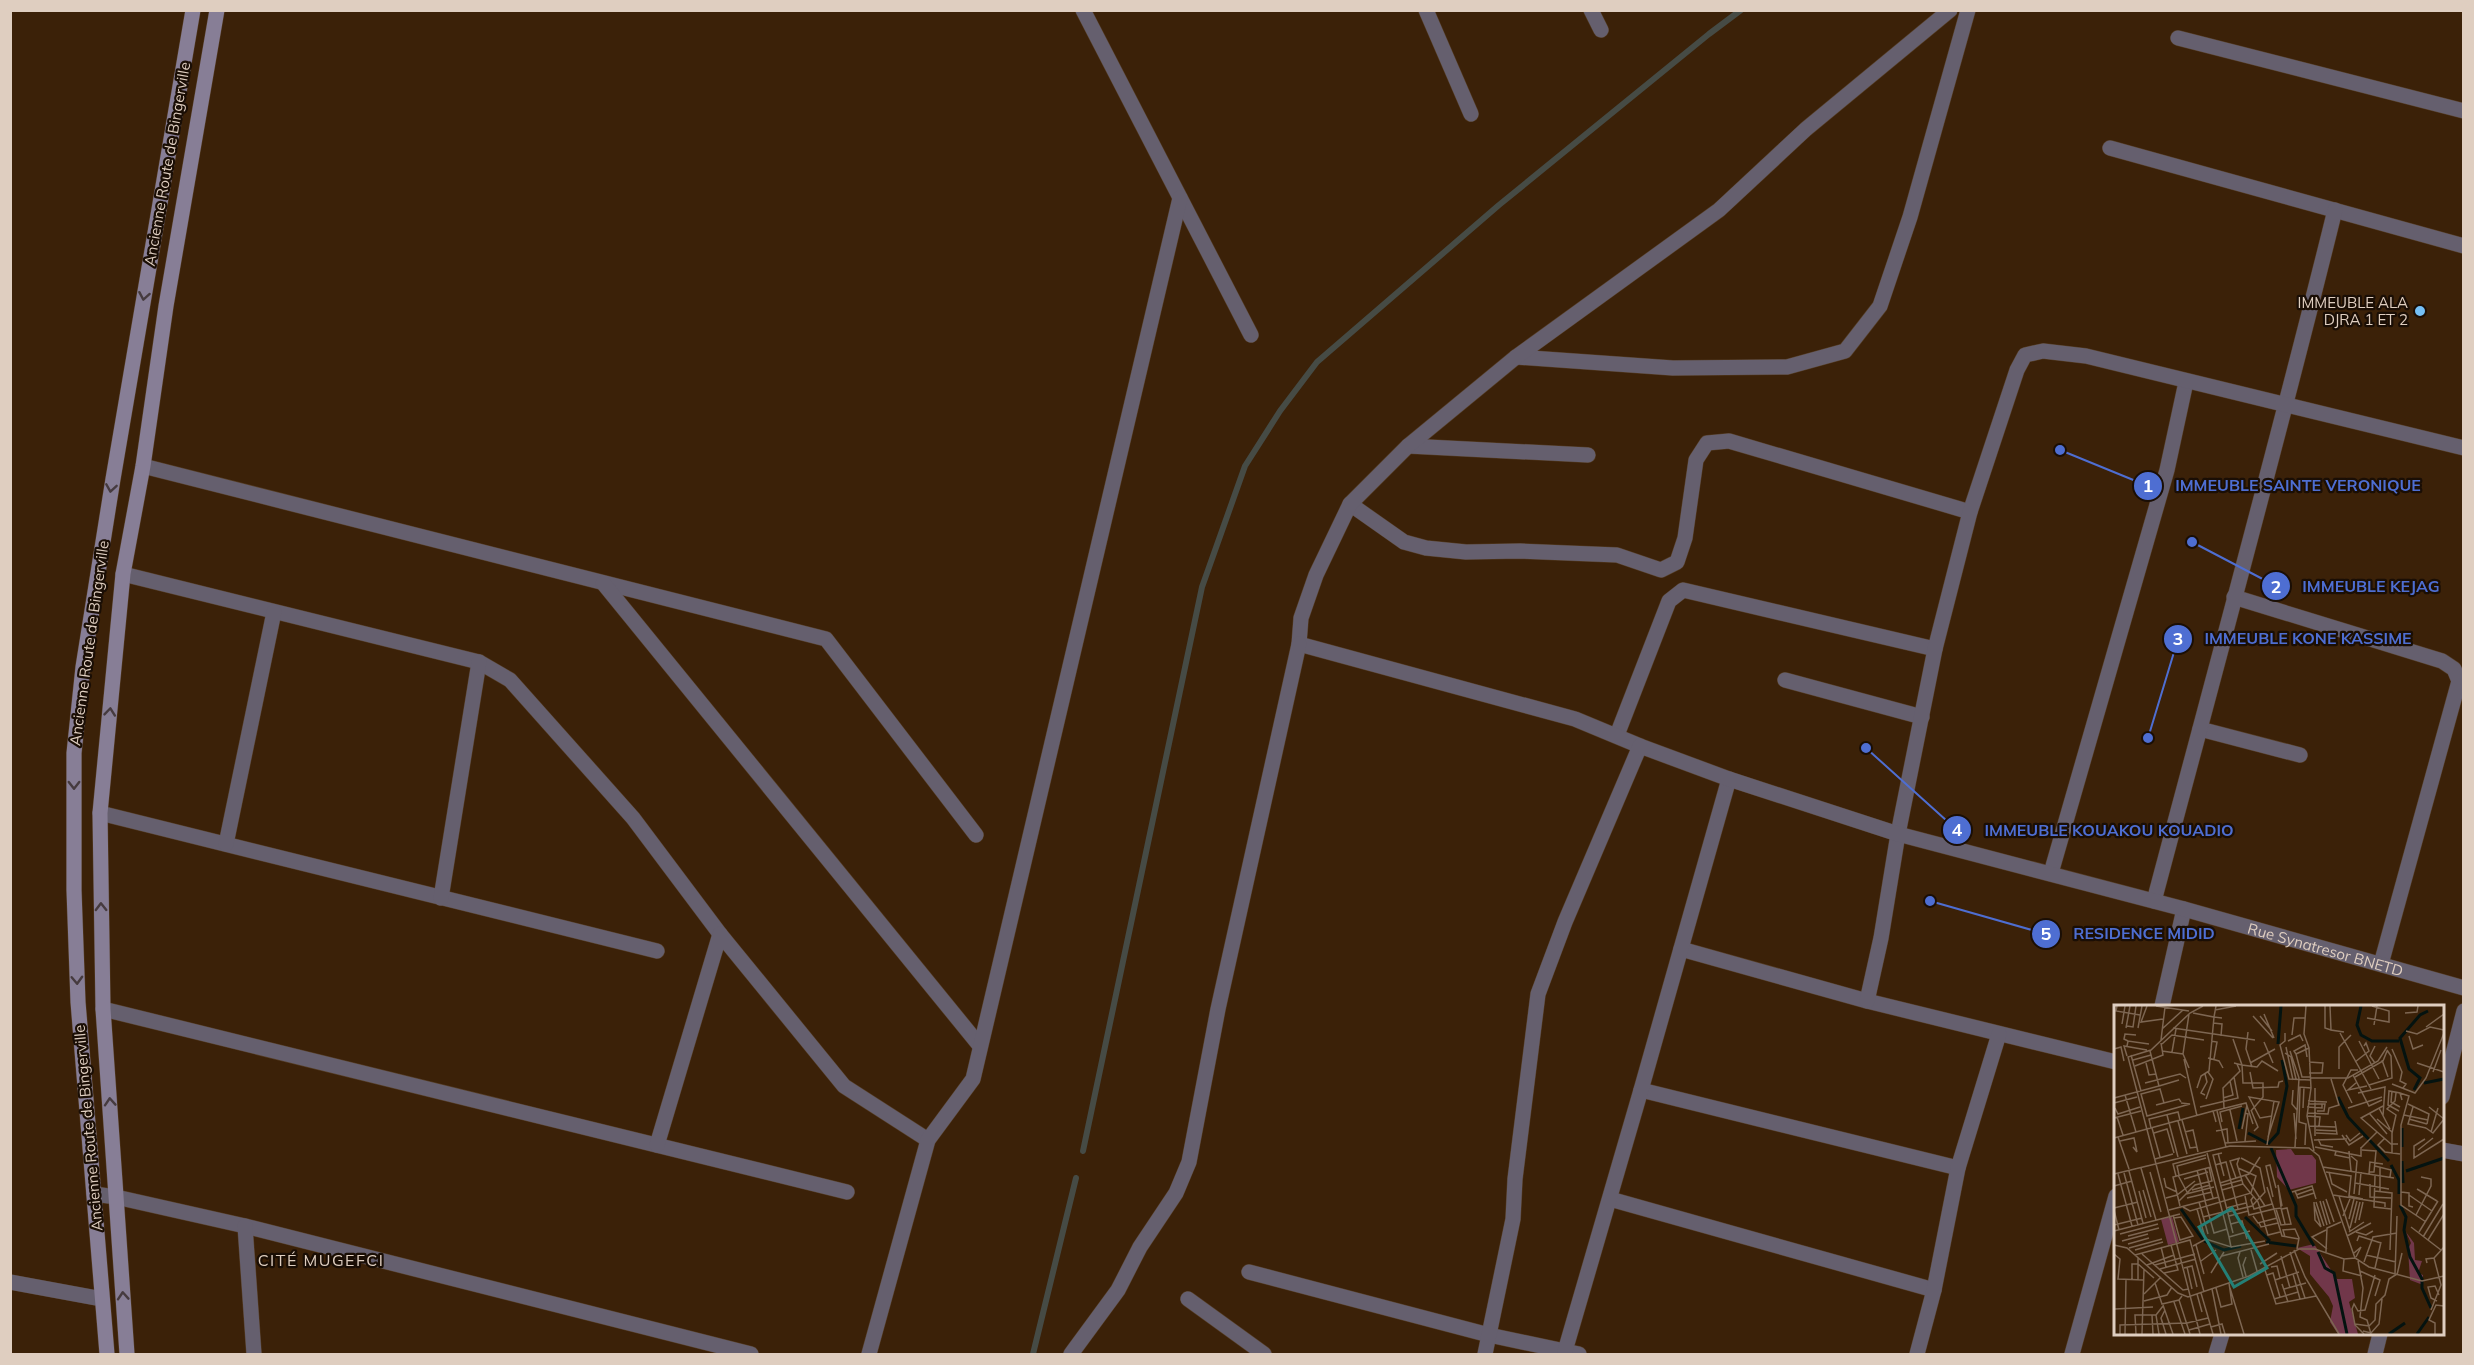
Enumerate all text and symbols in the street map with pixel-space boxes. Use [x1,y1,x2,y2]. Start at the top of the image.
street label: Ancienne Route de Bingerville [140,60,194,268]
one-way arrow [138,291,150,300]
place label: IMMEUBLE ALA DJRA 1 ET 2 [2298,293,2408,329]
marker: IMMEUBLE ALA DJRA 1 ET 2 [2413,304,2427,318]
callout: IMMEUBLE SAINTE VERONIQUE [2133,469,2433,503]
text: 1 [2143,474,2153,497]
text: IMMEUBLE SAINTE VERONIQUE [2175,475,2421,495]
one-way arrow [106,483,118,493]
street label: Ancienne Route de Bingerville [65,539,113,747]
callout: IMMEUBLE KEJAG [2261,569,2452,603]
text: 2 [2271,575,2281,598]
text: IMMEUBLE KEJAG [2302,576,2440,596]
callout: IMMEUBLE KONE KASSIME [2163,622,2424,656]
text: 3 [2173,627,2183,650]
text: IMMEUBLE KONE KASSIME [2204,628,2412,648]
one-way arrow [103,708,116,717]
one-way arrow [68,781,80,790]
callout: IMMEUBLE KOUAKOU KOUADIO [1942,813,2245,847]
text: 4 [1952,818,1963,841]
text: IMMEUBLE KOUAKOU KOUADIO [1984,820,2234,840]
one-way arrow [94,902,107,911]
callout: RESIDENCE MIDID [2031,917,2227,951]
street label: Rue Synatresor BNETD [2246,918,2406,980]
text: 5 [2041,922,2052,945]
text: RESIDENCE MIDID [2073,923,2215,943]
one-way arrow [71,976,83,985]
inset map [2114,1005,2444,1335]
street label: Ancienne Route de Bingerville [70,1024,106,1232]
one-way arrow [103,1097,116,1106]
district label: CITÉ MUGEFCI [258,1250,384,1270]
one-way arrow [117,1292,130,1301]

